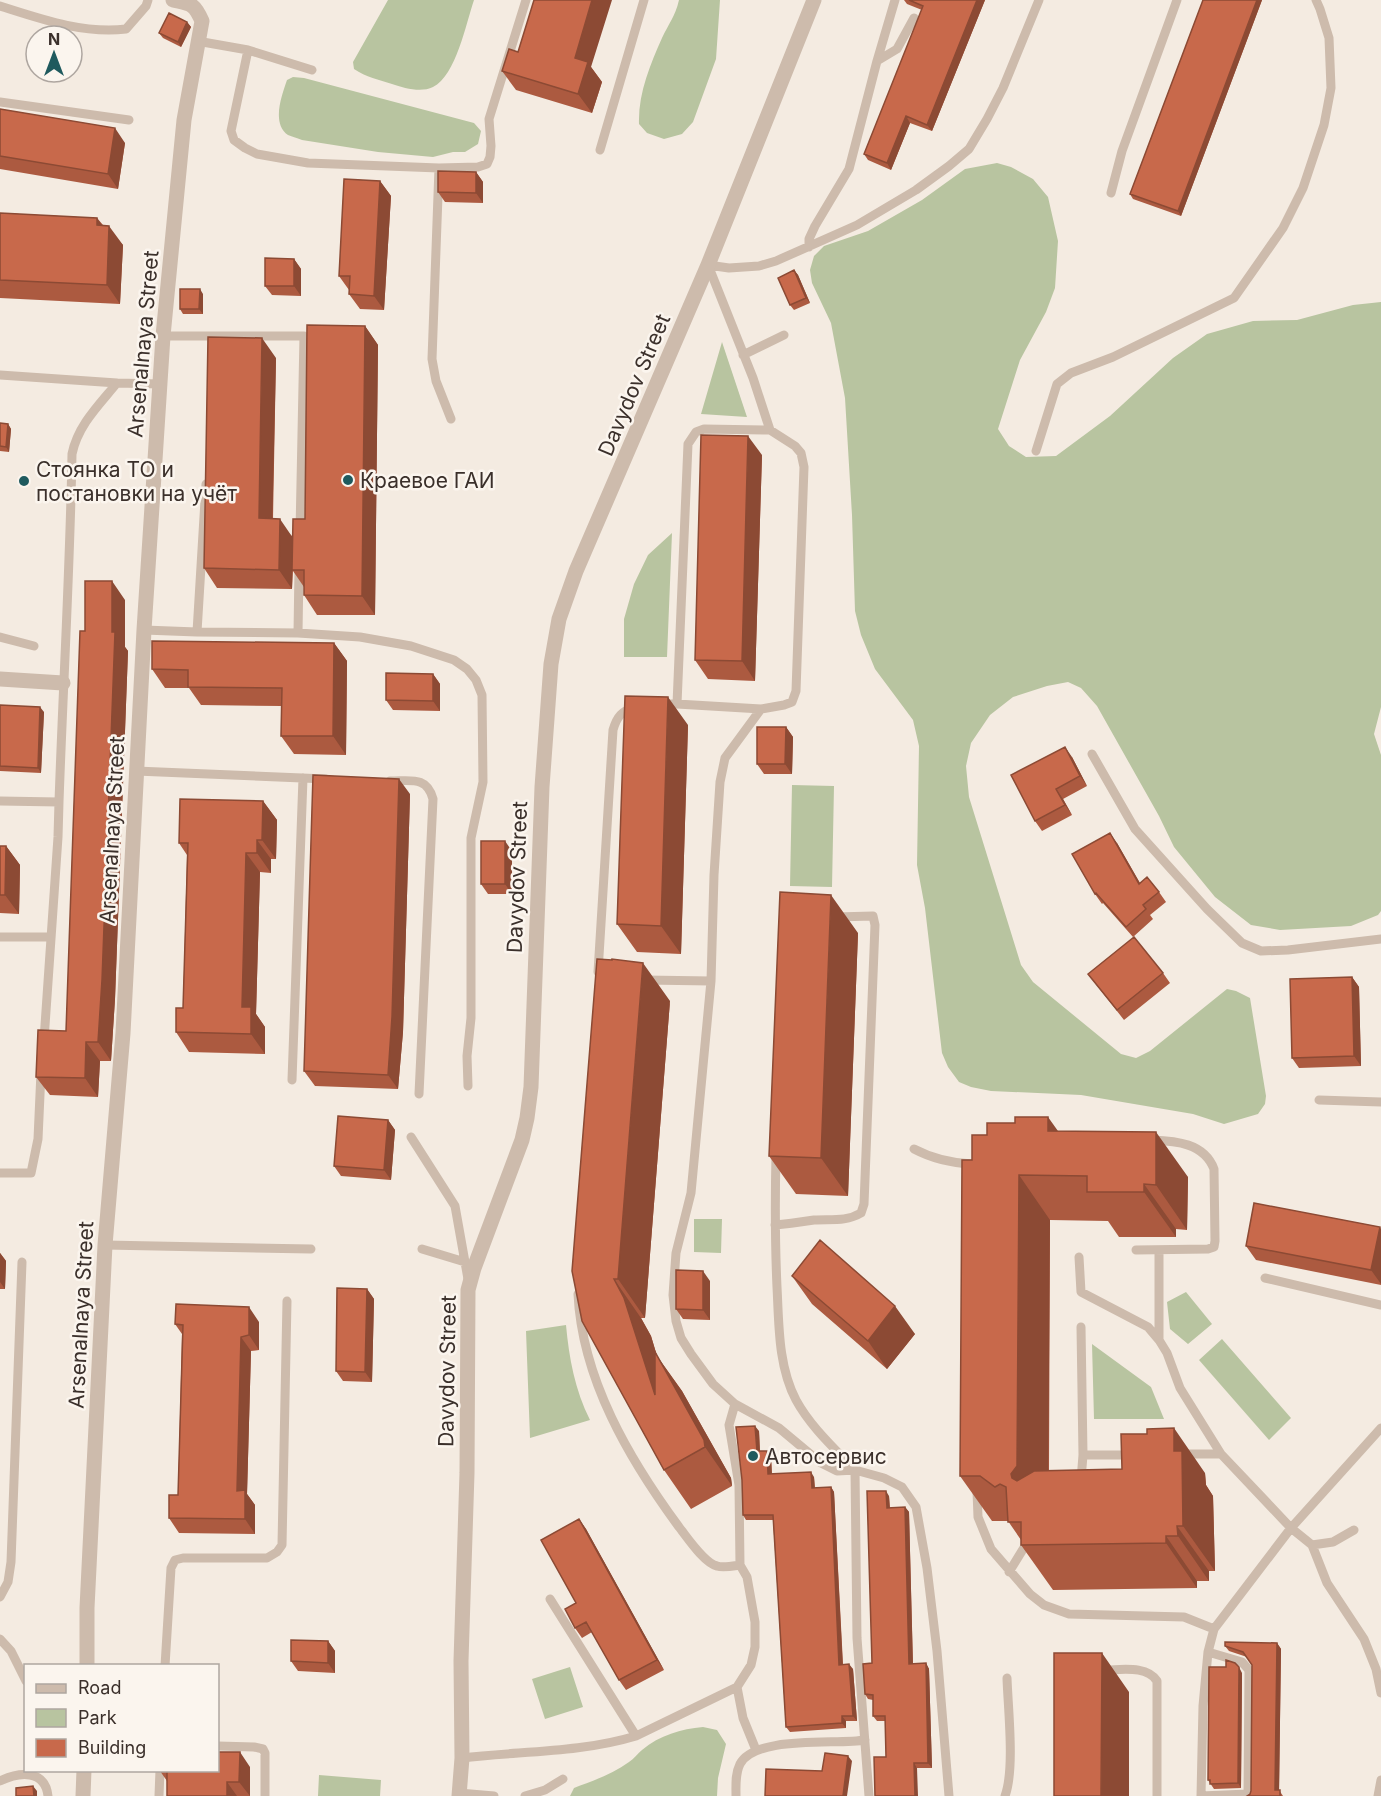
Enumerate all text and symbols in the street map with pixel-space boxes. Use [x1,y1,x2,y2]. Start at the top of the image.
north arrow [24,24,84,84]
text: N [48,29,60,49]
street label: Arsenalnaya Street [122,249,164,439]
street label: Davydov Street [593,310,675,460]
place label: Стоянка ТО и постановки на учёт [36,457,237,506]
place label: Краевое ГАИ [360,468,495,493]
marker: Краевое ГАИ [341,473,355,487]
marker: Стоянка ТО и постановки на учёт [17,474,31,488]
street label: Arsenalnaya Street [95,736,129,924]
street label: Davydov Street [502,801,532,953]
street label: Arsenalnaya Street [64,1221,98,1409]
street label: Davydov Street [433,1295,461,1447]
place label: Автосервис [765,1444,887,1469]
marker: Автосервис [746,1449,760,1463]
legend [24,1664,219,1772]
text: Road [78,1677,121,1698]
text: Park [78,1707,117,1728]
text: Building [78,1737,146,1758]

